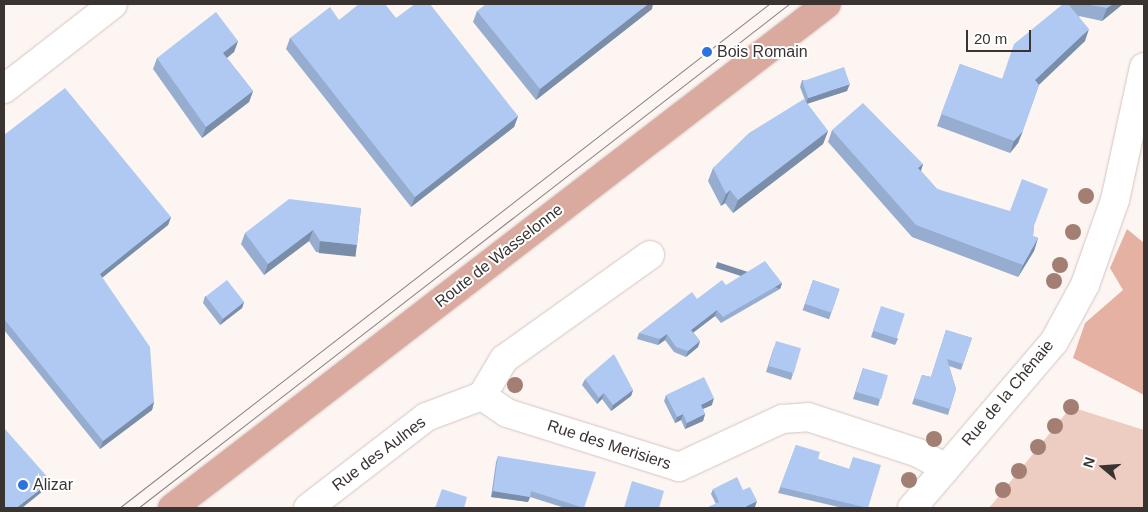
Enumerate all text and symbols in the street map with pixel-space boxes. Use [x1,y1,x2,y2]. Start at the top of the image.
scale bar [968,20,1033,52]
text: 20 m [974,30,1007,47]
place label: Bois Romain [717,42,808,62]
marker: Bois Romain [701,46,713,58]
street label: Route de Wasselonne [431,200,567,312]
street label: Rue de la Chênaie [958,336,1058,450]
street label: Rue des Aulnes [328,412,430,496]
street label: Rue des Merisiers [545,416,673,474]
north arrow [1078,442,1128,492]
text: N [1080,455,1098,470]
place label: Alizar [33,475,73,495]
marker: Alizar [17,479,29,491]

